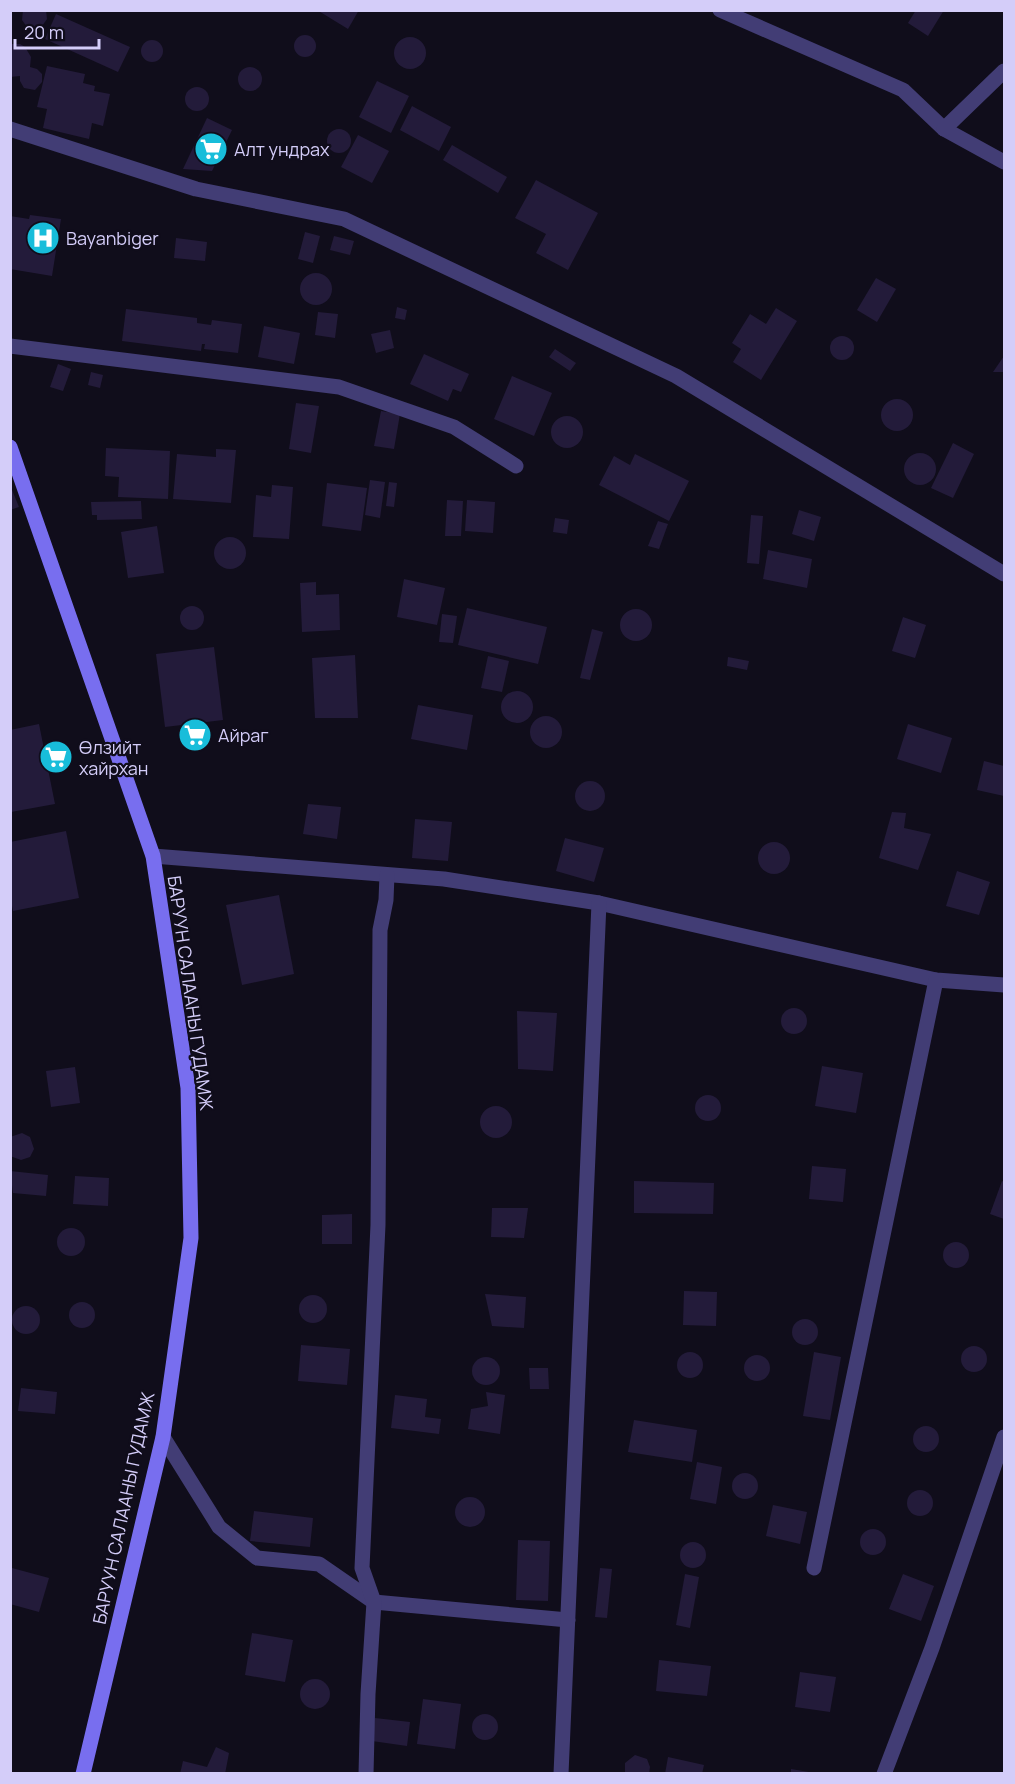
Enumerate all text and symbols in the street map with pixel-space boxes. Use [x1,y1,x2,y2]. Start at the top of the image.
scale bar [15,12,99,50]
text: 20 m [24,20,64,44]
supermarket icon: Алт ундрах [193,131,229,167]
place label: Алт ундрах [234,137,330,161]
hospital icon: Bayanbiger [25,220,61,256]
place label: Bayanbiger [66,226,159,250]
supermarket icon: Айраг [177,717,213,753]
place label: Айраг [218,723,269,747]
place label: Өлзийт хайрхан [79,735,148,780]
supermarket icon: Өлзийт хайрхан [38,739,74,775]
street label: БАРУУН САЛААНЫ ГУДАМЖ [163,874,219,1112]
street label: БАРУУН САЛААНЫ ГУДАМЖ [87,1390,159,1626]

